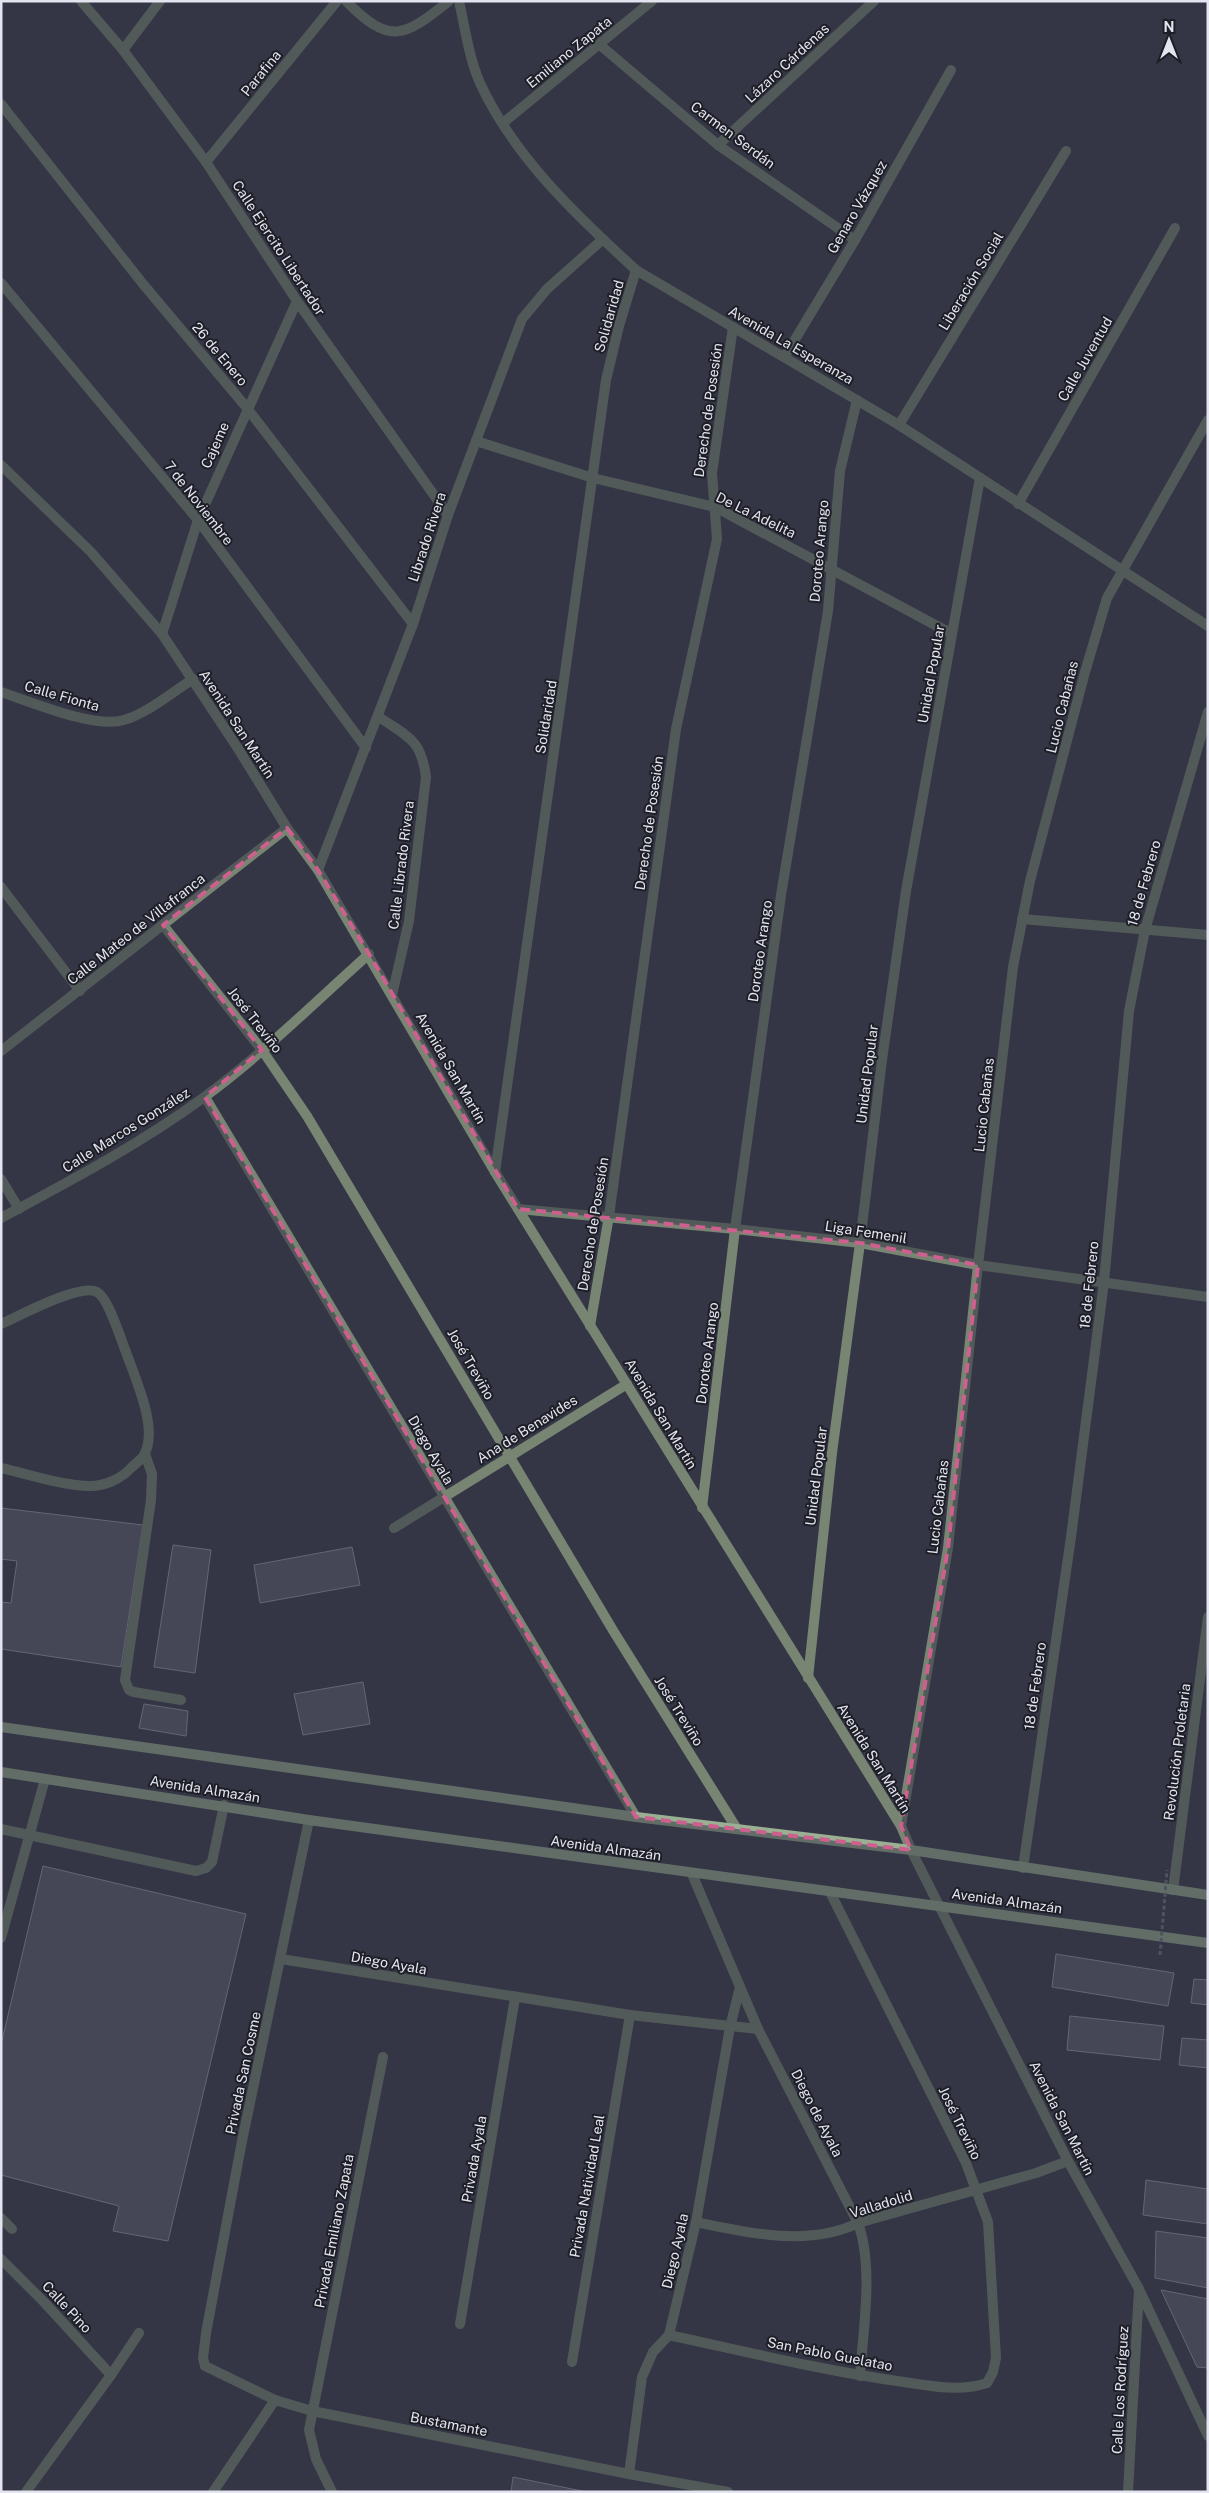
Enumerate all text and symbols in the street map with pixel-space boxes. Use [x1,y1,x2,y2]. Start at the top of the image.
street label: Emiliano Zapata [523,13,615,91]
north arrow [1144,15,1194,65]
text: N [1164,19,1174,35]
street label: Lázaro Cárdenas [742,20,832,106]
street label: Parafina [238,47,284,99]
street label: Carmen Serdán [688,98,778,172]
street label: Genaro Vázquez [824,158,890,256]
street label: Calle Ejercito Libertador [229,178,329,318]
street label: Liberación Social [935,229,1007,333]
street label: Solidaridad [591,278,627,354]
street label: Avenida La Esperanza [726,303,856,387]
street label: Calle Juventud [1054,314,1116,404]
street label: 26 de Enero [189,319,251,389]
street label: Derecho de Posesión [691,342,725,478]
street label: Cajeme [198,419,232,471]
street label: 7 de Noviembre [161,458,237,548]
street label: De La Adelita [714,489,798,541]
street label: Librado Rivera [405,490,449,584]
street label: Doroteo Arango [807,499,831,603]
street label: Unidad Popular [914,623,948,725]
street label: Lucio Cabañas [1043,659,1081,755]
street label: Avenida San Martín [196,667,278,781]
street label: Calle Fionta [23,678,101,714]
street label: Solidaridad [532,679,560,755]
street label: Derecho de Posesión [632,755,666,891]
street label: Calle Librado Rivera [385,800,417,930]
street label: 18 de Febrero [1124,838,1164,928]
street label: Calle Mateo de Villafranca [64,870,208,988]
street label: Doroteo Arango [745,899,775,1003]
street label: José Treviño [224,984,286,1056]
street label: Avenida San Martín [413,1009,489,1127]
street label: Unidad Popular [853,1023,881,1125]
street label: Lucio Cabañas [971,1057,997,1153]
street label: Calle Marcos González [59,1084,193,1176]
street label: Derecho de Posesión [575,1156,611,1292]
street label: Liga Femenil [824,1218,908,1246]
street label: 18 de Febrero [1076,1240,1102,1330]
street label: Doroteo Arango [693,1301,721,1405]
street label: José Treviño [444,1326,498,1402]
street label: Avenida San Martín [622,1356,700,1472]
street label: Ana de Benavides [474,1392,580,1466]
street label: Diego Ayala [405,1413,457,1487]
street label: Unidad Popular [802,1425,830,1527]
street label: Lucio Cabañas [924,1459,952,1555]
street label: 18 de Febrero [1021,1641,1049,1731]
street label: José Treviño [651,1673,707,1749]
street label: Revolución Proletaria [1161,1683,1193,1821]
street label: Avenida San Martín [834,1700,914,1816]
street label: Avenida Almazán [149,1772,261,1806]
street label: Avenida Almazán [550,1832,662,1864]
street label: Avenida Almazán [951,1885,1063,1917]
street label: Diego Ayala [350,1948,428,1978]
street label: Privada San Cosme [222,2010,264,2136]
street label: Avenida San Martín [1026,2058,1098,2178]
street label: Diego de Ayala [788,2066,846,2160]
street label: José Treviño [935,2084,985,2162]
street label: Privada Natividad Leal [567,2113,607,2259]
street label: Privada Ayala [458,2114,490,2204]
street label: Privada Emiliano Zapata [311,2153,357,2309]
street label: Valladolid [848,2187,914,2221]
street label: Diego Ayala [659,2212,691,2290]
street label: Calle Pino [39,2278,95,2336]
street label: Calle Los Rodríguez [1109,2325,1131,2454]
street label: San Pablo Guelatao [766,2334,894,2374]
street label: Bustamante [409,2409,489,2439]

